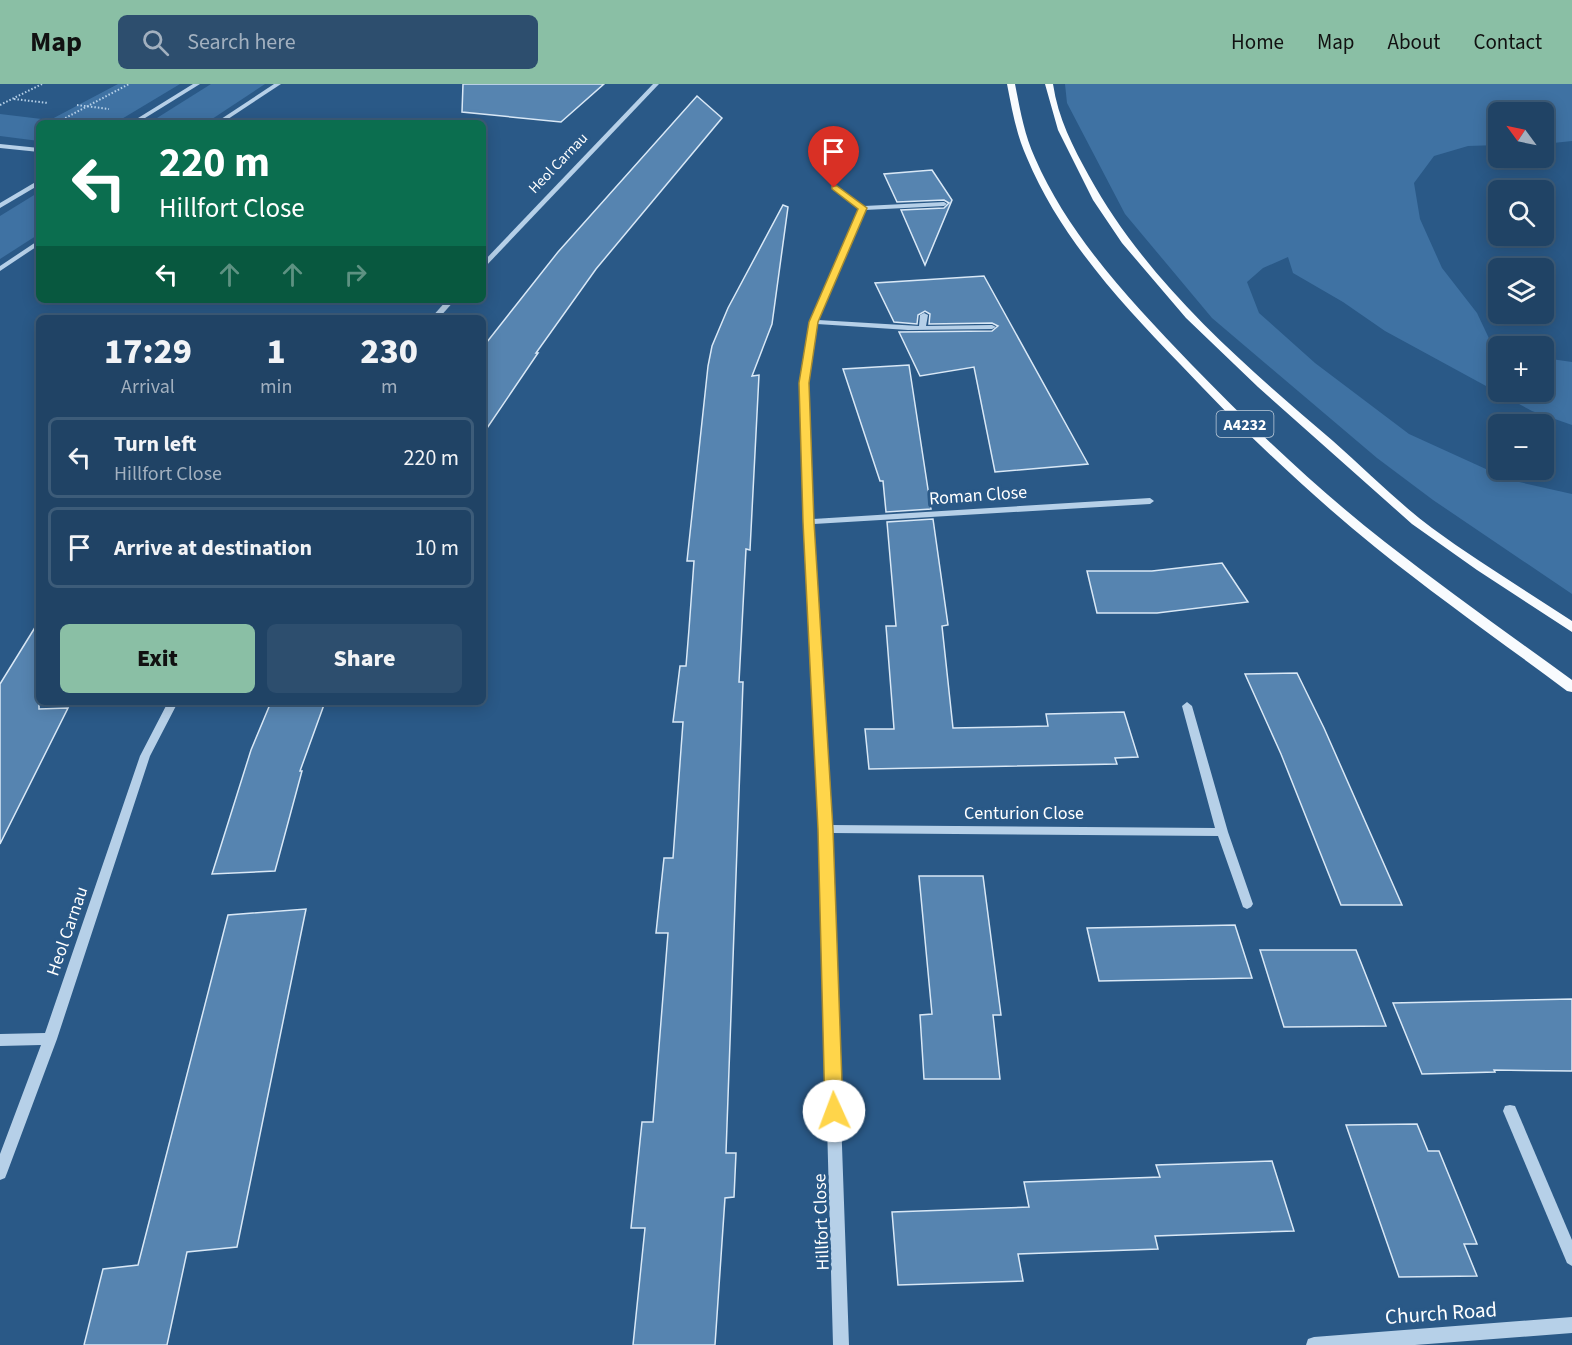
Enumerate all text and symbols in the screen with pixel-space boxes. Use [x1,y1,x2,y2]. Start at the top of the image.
search box [118,15,538,69]
text: Map [30,22,82,62]
icon: search [139,26,172,59]
text: Search here [187,26,296,58]
text: Home [1231,27,1284,57]
text: Map [1317,27,1355,57]
text: About [1388,27,1440,57]
text: Contact [1473,27,1542,57]
north arrow [1488,102,1554,168]
map controls [1488,102,1554,480]
pin [808,126,859,188]
street label: Heol Carnau [524,128,593,198]
text: 220 m [159,133,270,193]
icon: arrive [817,135,850,168]
icon: left [60,144,138,222]
button: search [1488,180,1554,246]
text: Hillfort Close [159,189,305,228]
icon: left [150,258,183,291]
icon: ahead [213,258,246,291]
icon: ahead [276,258,309,291]
icon: right [339,258,372,291]
button: layers [1488,258,1554,324]
text: 17:29 [104,326,192,377]
text: 1 [267,326,286,377]
text: 230 [360,326,418,377]
button: + [1488,336,1554,402]
text: Arrival [121,373,175,401]
text: min [260,373,292,401]
text: m [381,373,397,401]
road number: A4232 [1216,411,1274,437]
button: − [1488,414,1554,480]
text: Turn left [114,428,196,460]
icon: left [63,441,96,474]
text: 220 m [404,442,459,474]
text: Hillfort Close [114,460,222,488]
street label: Roman Close [928,480,1028,511]
icon: arrive [63,531,96,564]
text: Arrive at destination [114,532,312,564]
text: 10 m [414,532,459,564]
button: Exit [60,624,255,693]
button: Share [267,624,462,693]
street label: Centurion Close [964,801,1084,826]
street label: Heol Carnau [41,883,94,979]
position arrow [802,1079,866,1143]
street label: Hillfort Close [807,1173,836,1271]
street label: Church Road [1384,1294,1498,1332]

